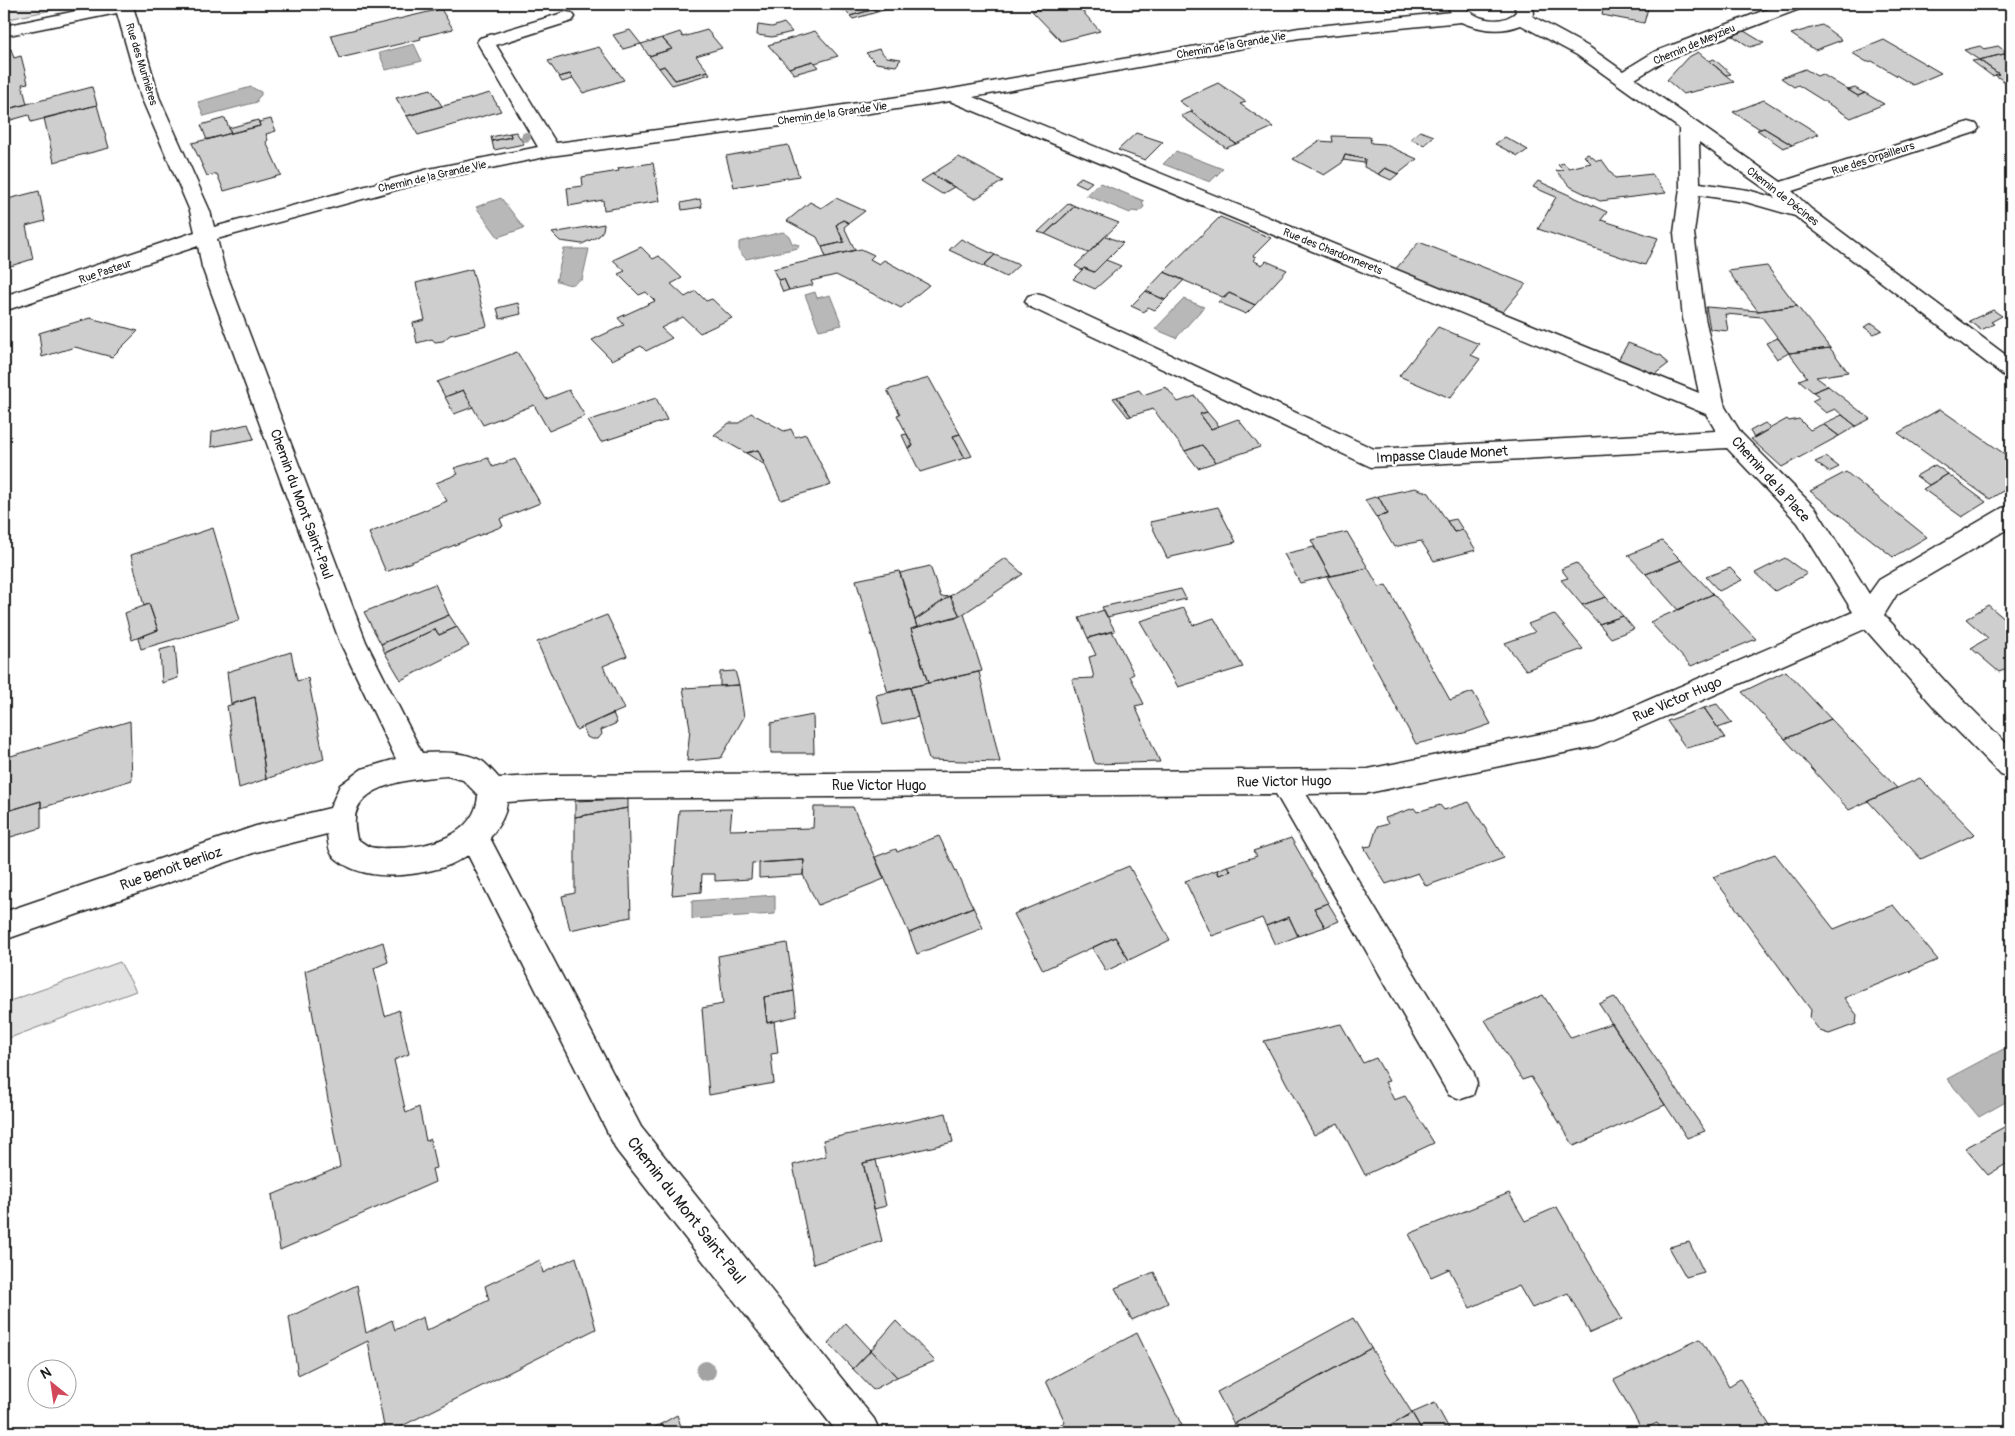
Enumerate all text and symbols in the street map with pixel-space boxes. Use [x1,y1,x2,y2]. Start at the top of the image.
street label: Rue des Murinières [123,21,160,107]
street label: Chemin de Meyzieu [1651,21,1737,68]
street label: Chemin de la Grande Vie [1176,29,1287,61]
street label: Chemin de la Grande Vie [776,99,888,128]
street label: Rue des Orpailleurs [1830,139,1916,178]
street label: Chemin de la Grande Vie [377,158,488,195]
street label: Chemin de Décines [1744,164,1821,229]
street label: Rue des Chardonnerets [1281,226,1384,277]
street label: Rue Pasteur [77,256,133,287]
street label: Chemin du Mont Saint-Paul [266,427,337,582]
street label: Chemin de la Place [1728,433,1814,526]
street label: Impasse Claude Monet [1376,443,1509,466]
street label: Rue Victor Hugo [1630,673,1725,726]
street label: Rue Victor Hugo [1236,772,1332,791]
street label: Rue Victor Hugo [832,777,927,794]
street label: Rue Benoit Berlioz [118,843,225,894]
street label: Chemin du Mont Saint-Paul [623,1133,750,1288]
north arrow [28,1358,78,1408]
text: N [37,1363,54,1383]

